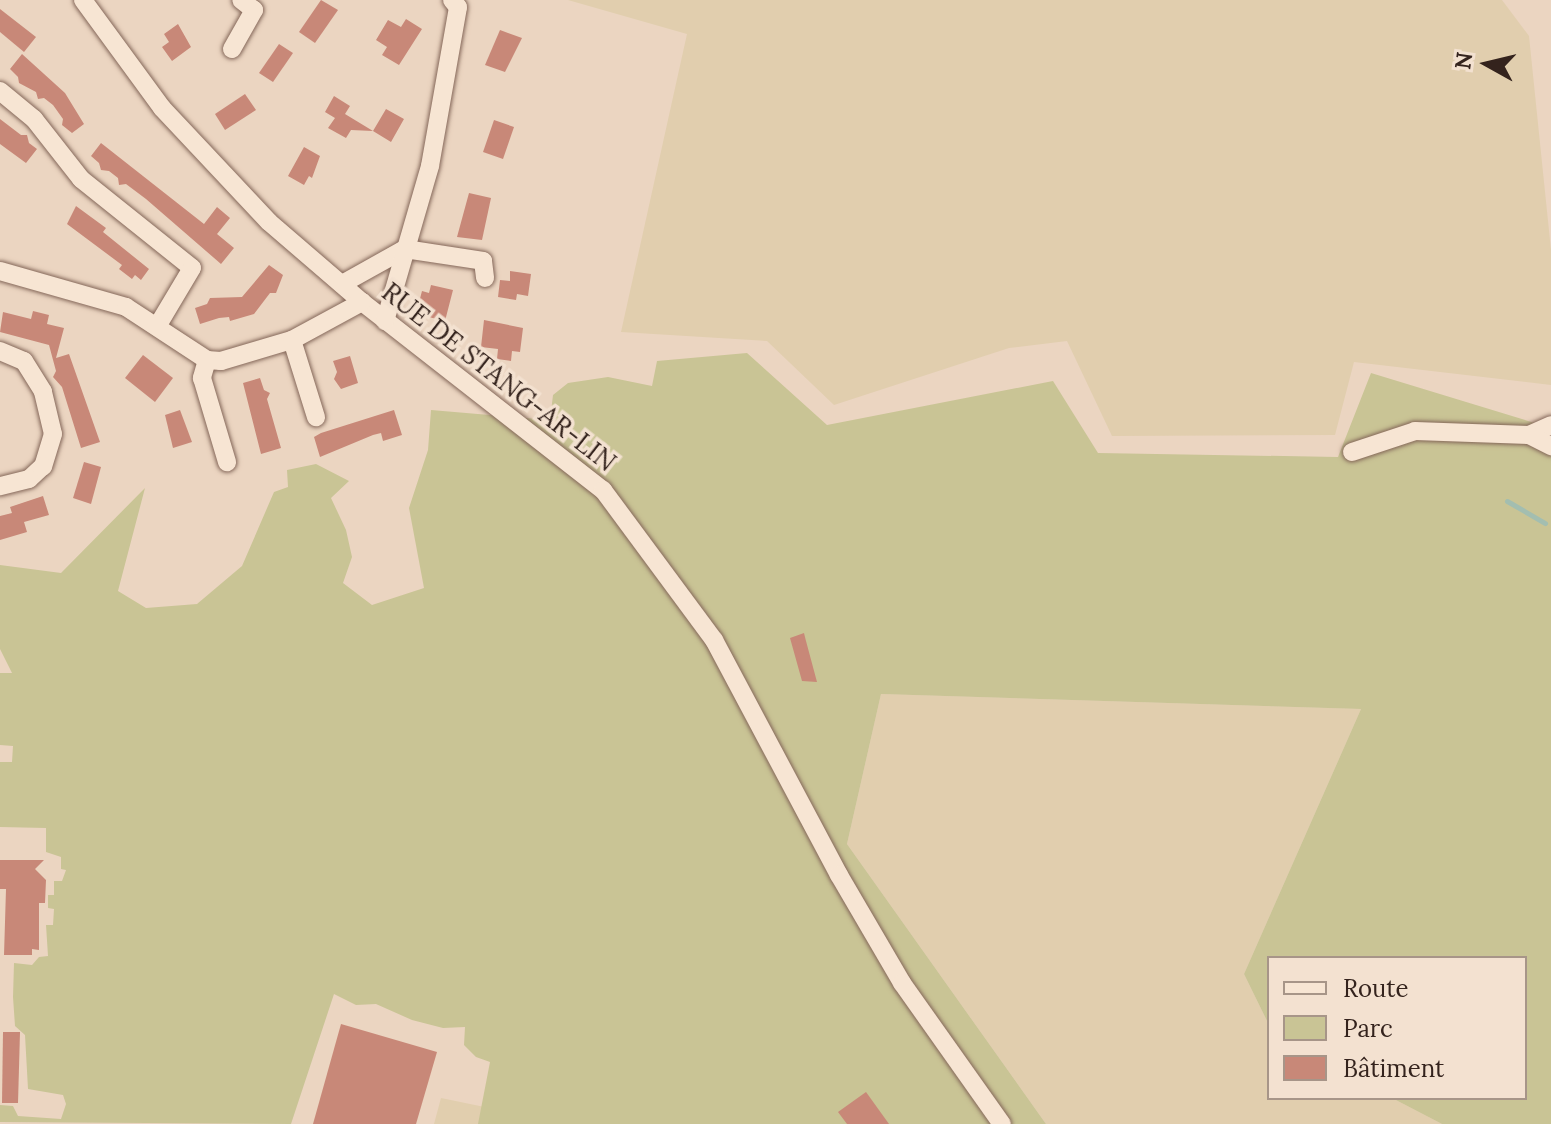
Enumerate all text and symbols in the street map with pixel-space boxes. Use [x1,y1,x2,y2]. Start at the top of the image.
north arrow [1447,24,1527,104]
text: N [1448,50,1478,71]
street label: RUE DE STANG-AR-LIN [376,276,622,478]
legend [1267,956,1527,1100]
text: Route [1343,973,1409,1004]
text: Parc [1343,1013,1393,1044]
text: Bâtiment [1343,1053,1444,1084]

